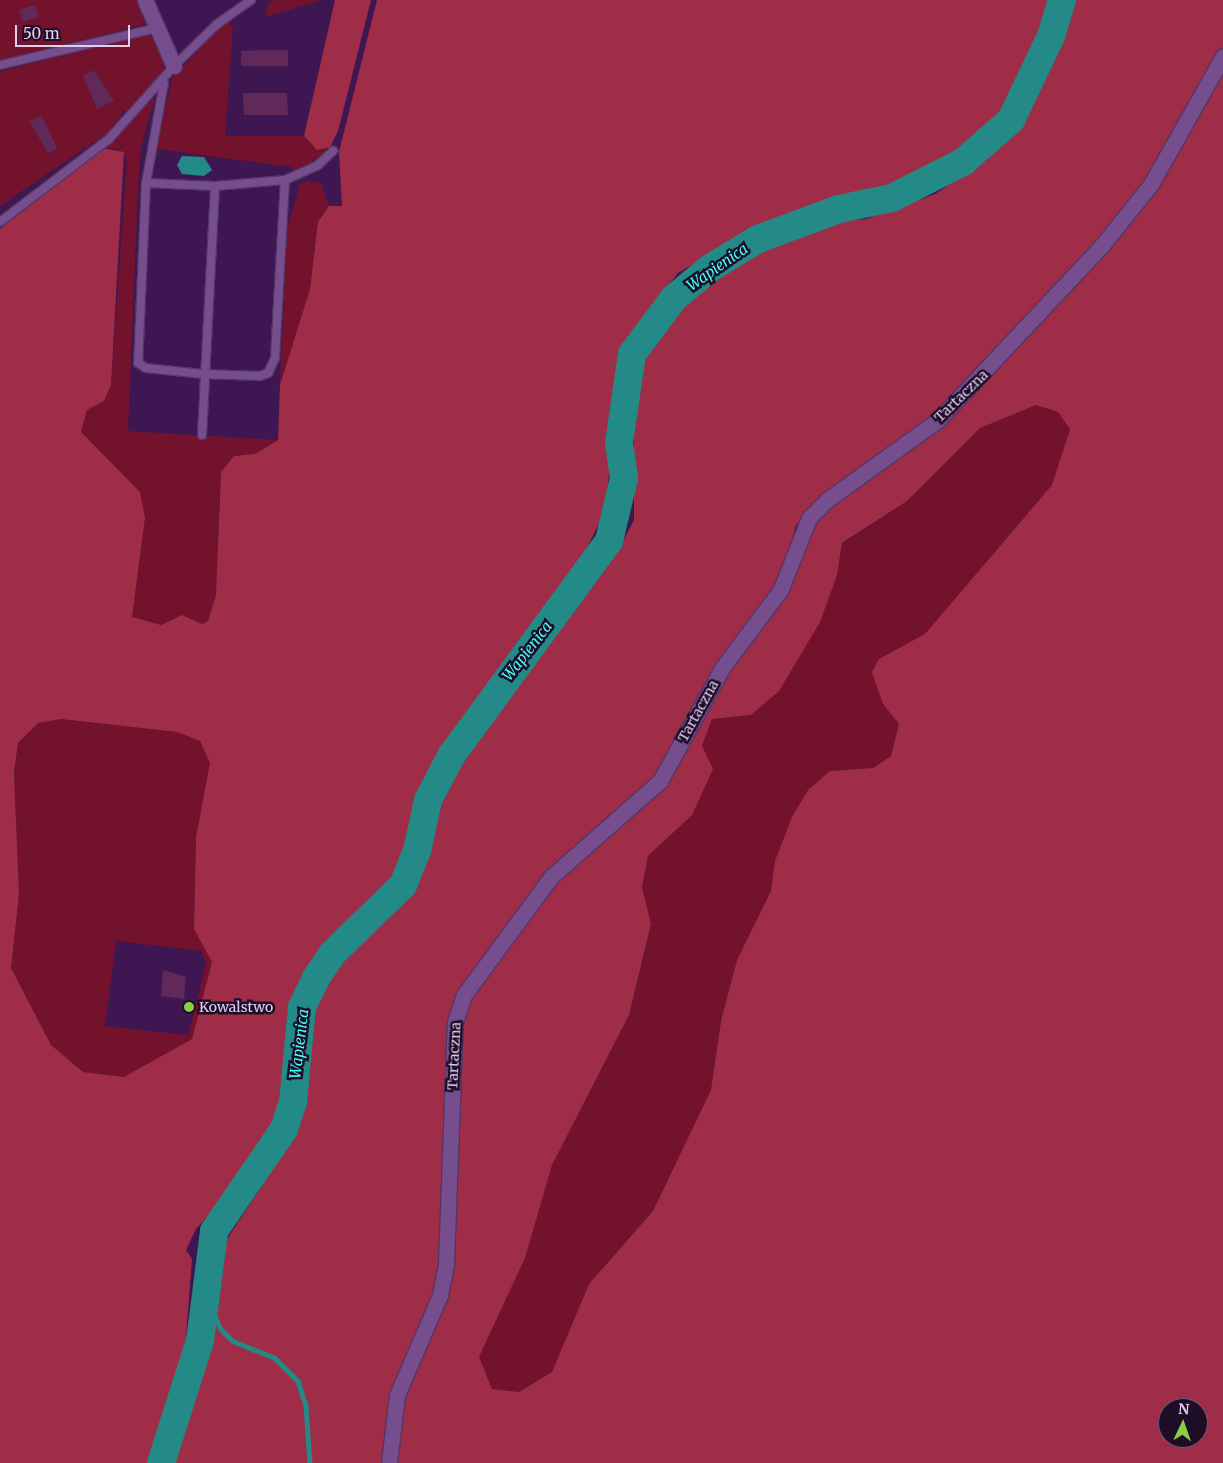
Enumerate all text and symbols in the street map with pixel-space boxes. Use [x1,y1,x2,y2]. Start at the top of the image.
scale bar [18,15,132,47]
text: 50 m [23,24,60,43]
water label: Wapienica [683,239,751,295]
street label: Tartaczna [931,366,991,426]
water label: Wapienica [498,618,556,684]
street label: Tartaczna [674,677,722,745]
place label: Kowalstwo [199,999,273,1015]
marker: Kowalstwo [183,1001,195,1013]
water label: Wapienica [286,1008,312,1080]
street label: Tartaczna [444,1022,464,1090]
north arrow [1158,1398,1208,1448]
text: N [1178,1400,1190,1418]

